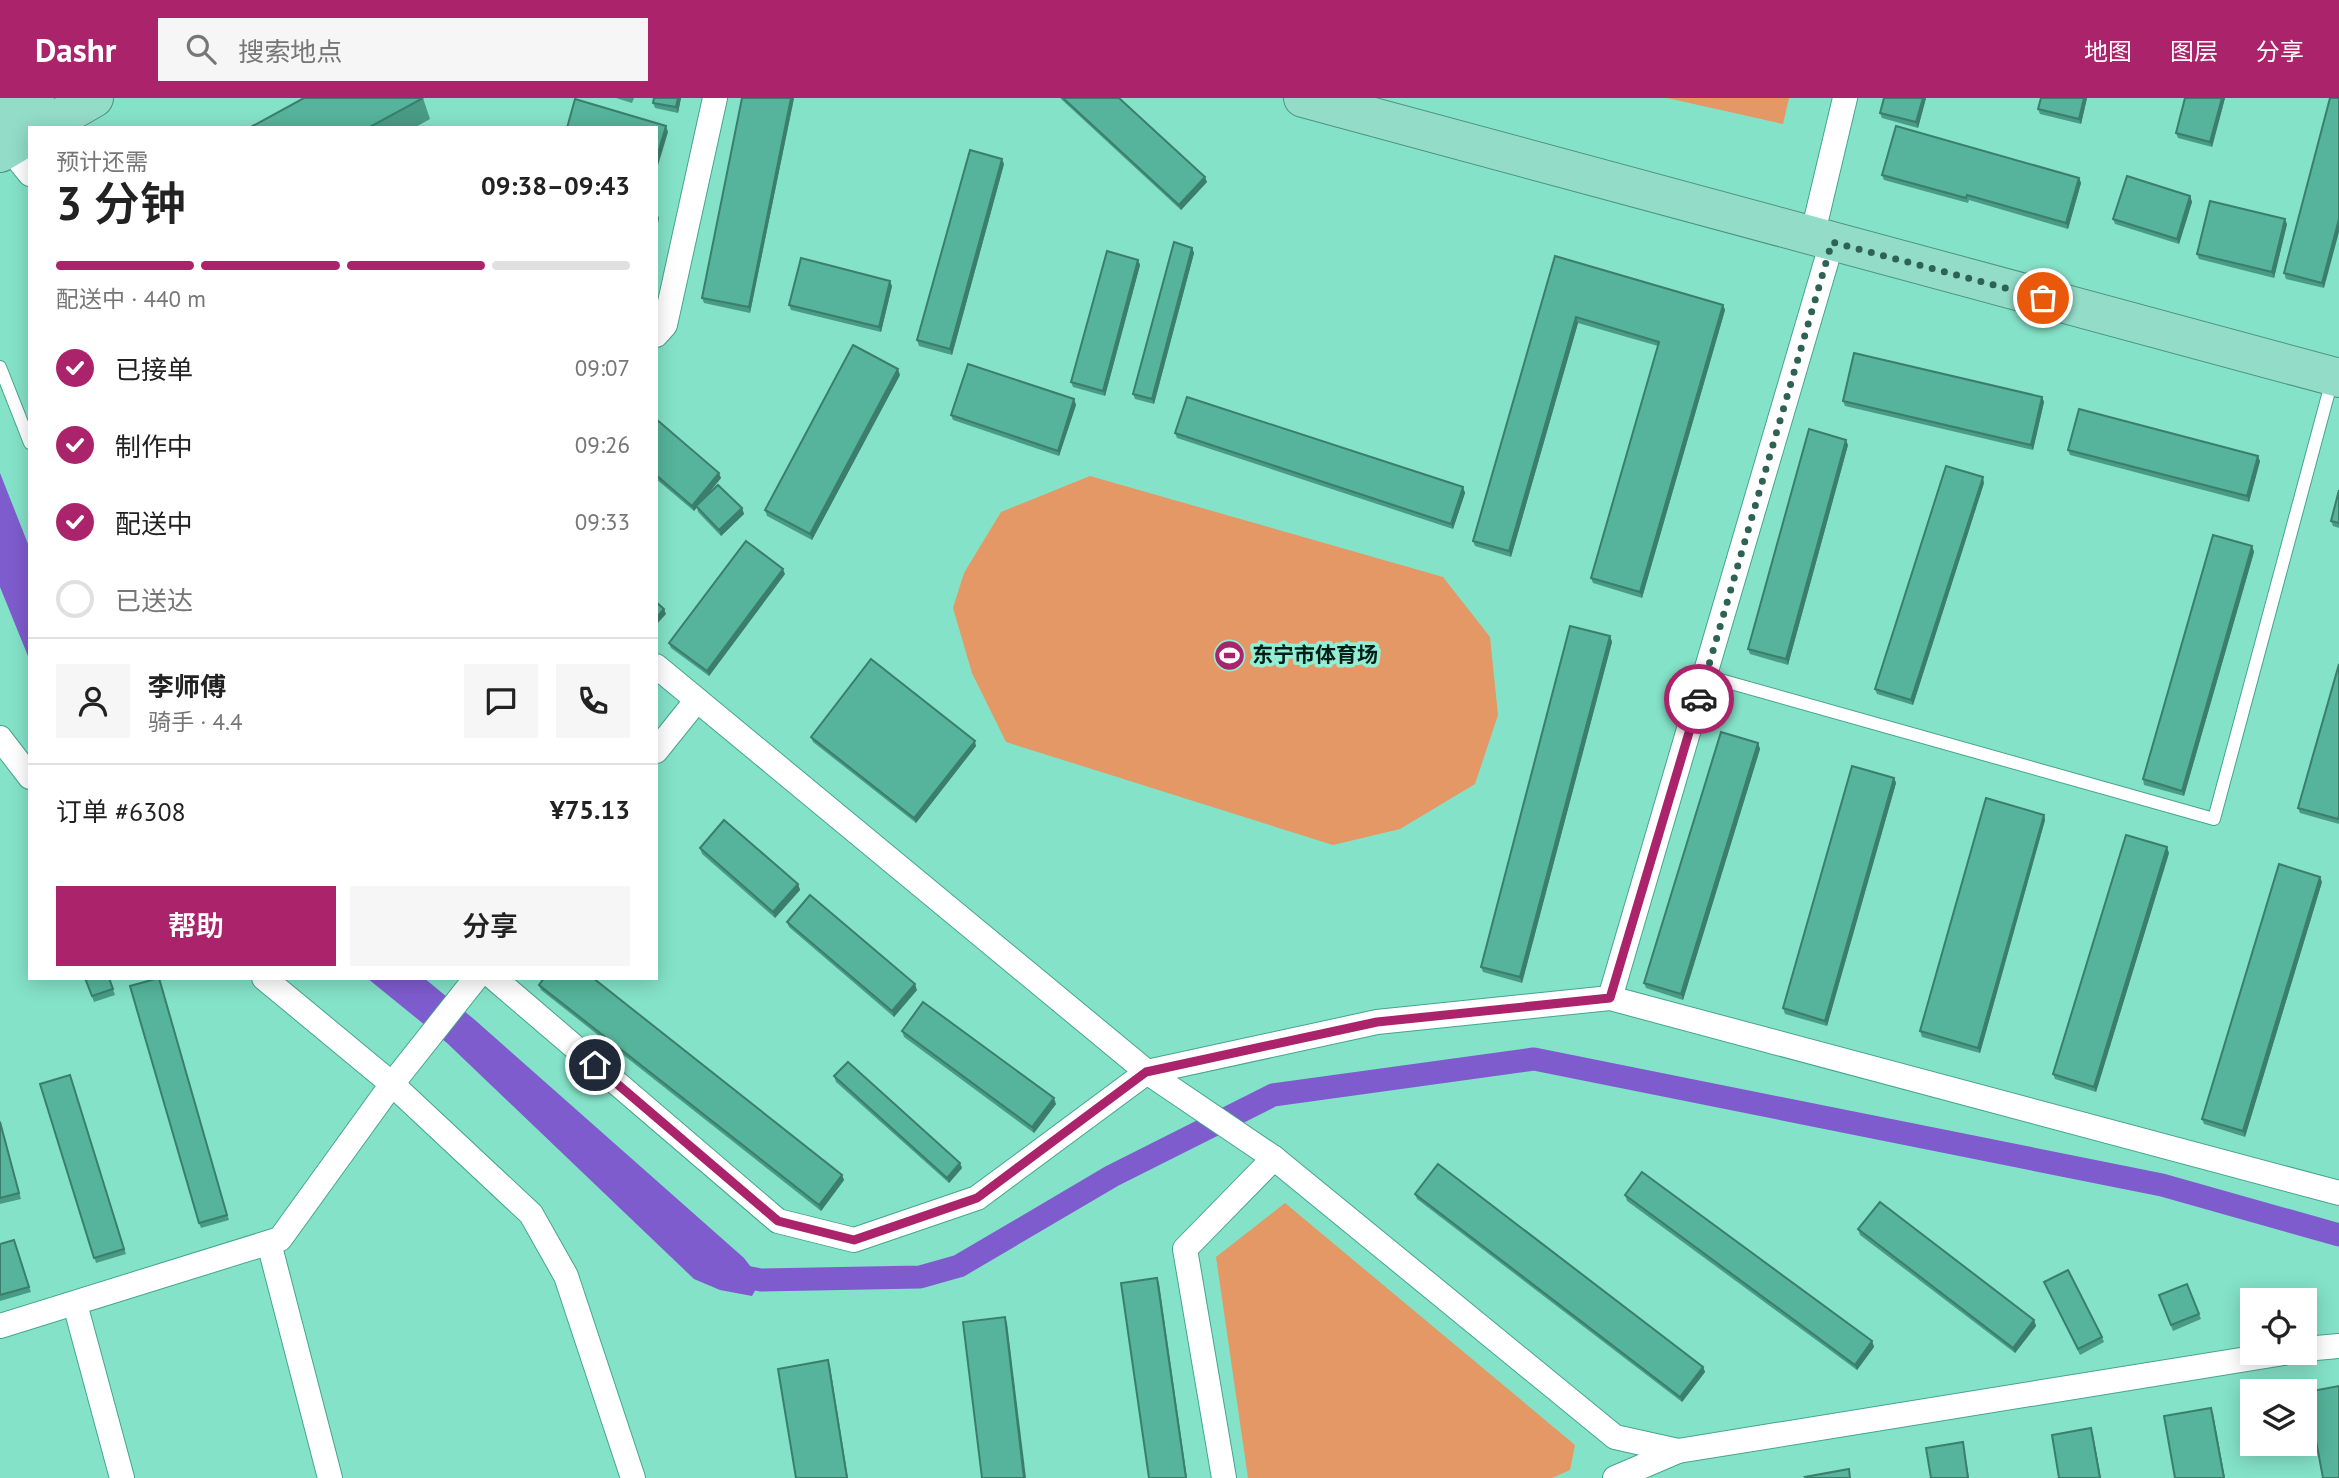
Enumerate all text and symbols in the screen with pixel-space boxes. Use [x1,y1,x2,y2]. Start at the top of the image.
search box [158,18,648,81]
text: Dashr [35,28,116,71]
icon: search [182,30,220,68]
text: 搜索地点 [238,35,342,68]
text: 地图 [2084,36,2132,67]
text: 图层 [2170,36,2218,67]
text: 分享 [2256,36,2304,67]
text: 预计还需 [56,147,148,176]
text: 09:38–09:43 [481,169,630,202]
text: 3 分钟 [56,173,186,233]
pin [2013,268,2073,328]
icon: bag [2024,279,2062,317]
text: 配送中 · 440 m [56,284,206,313]
icon: check [56,349,94,387]
text: 已接单 [115,353,193,386]
text: 09:07 [575,353,630,382]
icon: check [56,426,94,464]
text: 制作中 [115,430,193,463]
text: 09:26 [575,430,630,459]
icon: check [56,503,94,541]
text: 配送中 [115,507,193,540]
text: 09:33 [575,507,630,536]
text: 已送达 [115,584,193,617]
sports icon: 东宁市体育场 [1212,638,1246,672]
place label: 东宁市体育场 [1252,641,1378,668]
button: person [56,664,130,738]
button: chat [464,664,538,738]
button: phone [556,664,630,738]
courier [1664,664,1734,734]
text: 李师傅 [148,670,226,703]
icon: car [1680,680,1718,718]
text: 骑手 · 4.4 [148,707,242,736]
text: ¥75.13 [550,793,630,826]
text: 订单 #6308 [56,795,186,828]
button: 帮助 [56,886,336,966]
button: 分享 [350,886,630,966]
pin [565,1035,625,1095]
icon: home [576,1046,614,1084]
map controls [2240,1288,2317,1456]
button: locate [2240,1288,2317,1365]
button: layers [2240,1379,2317,1456]

